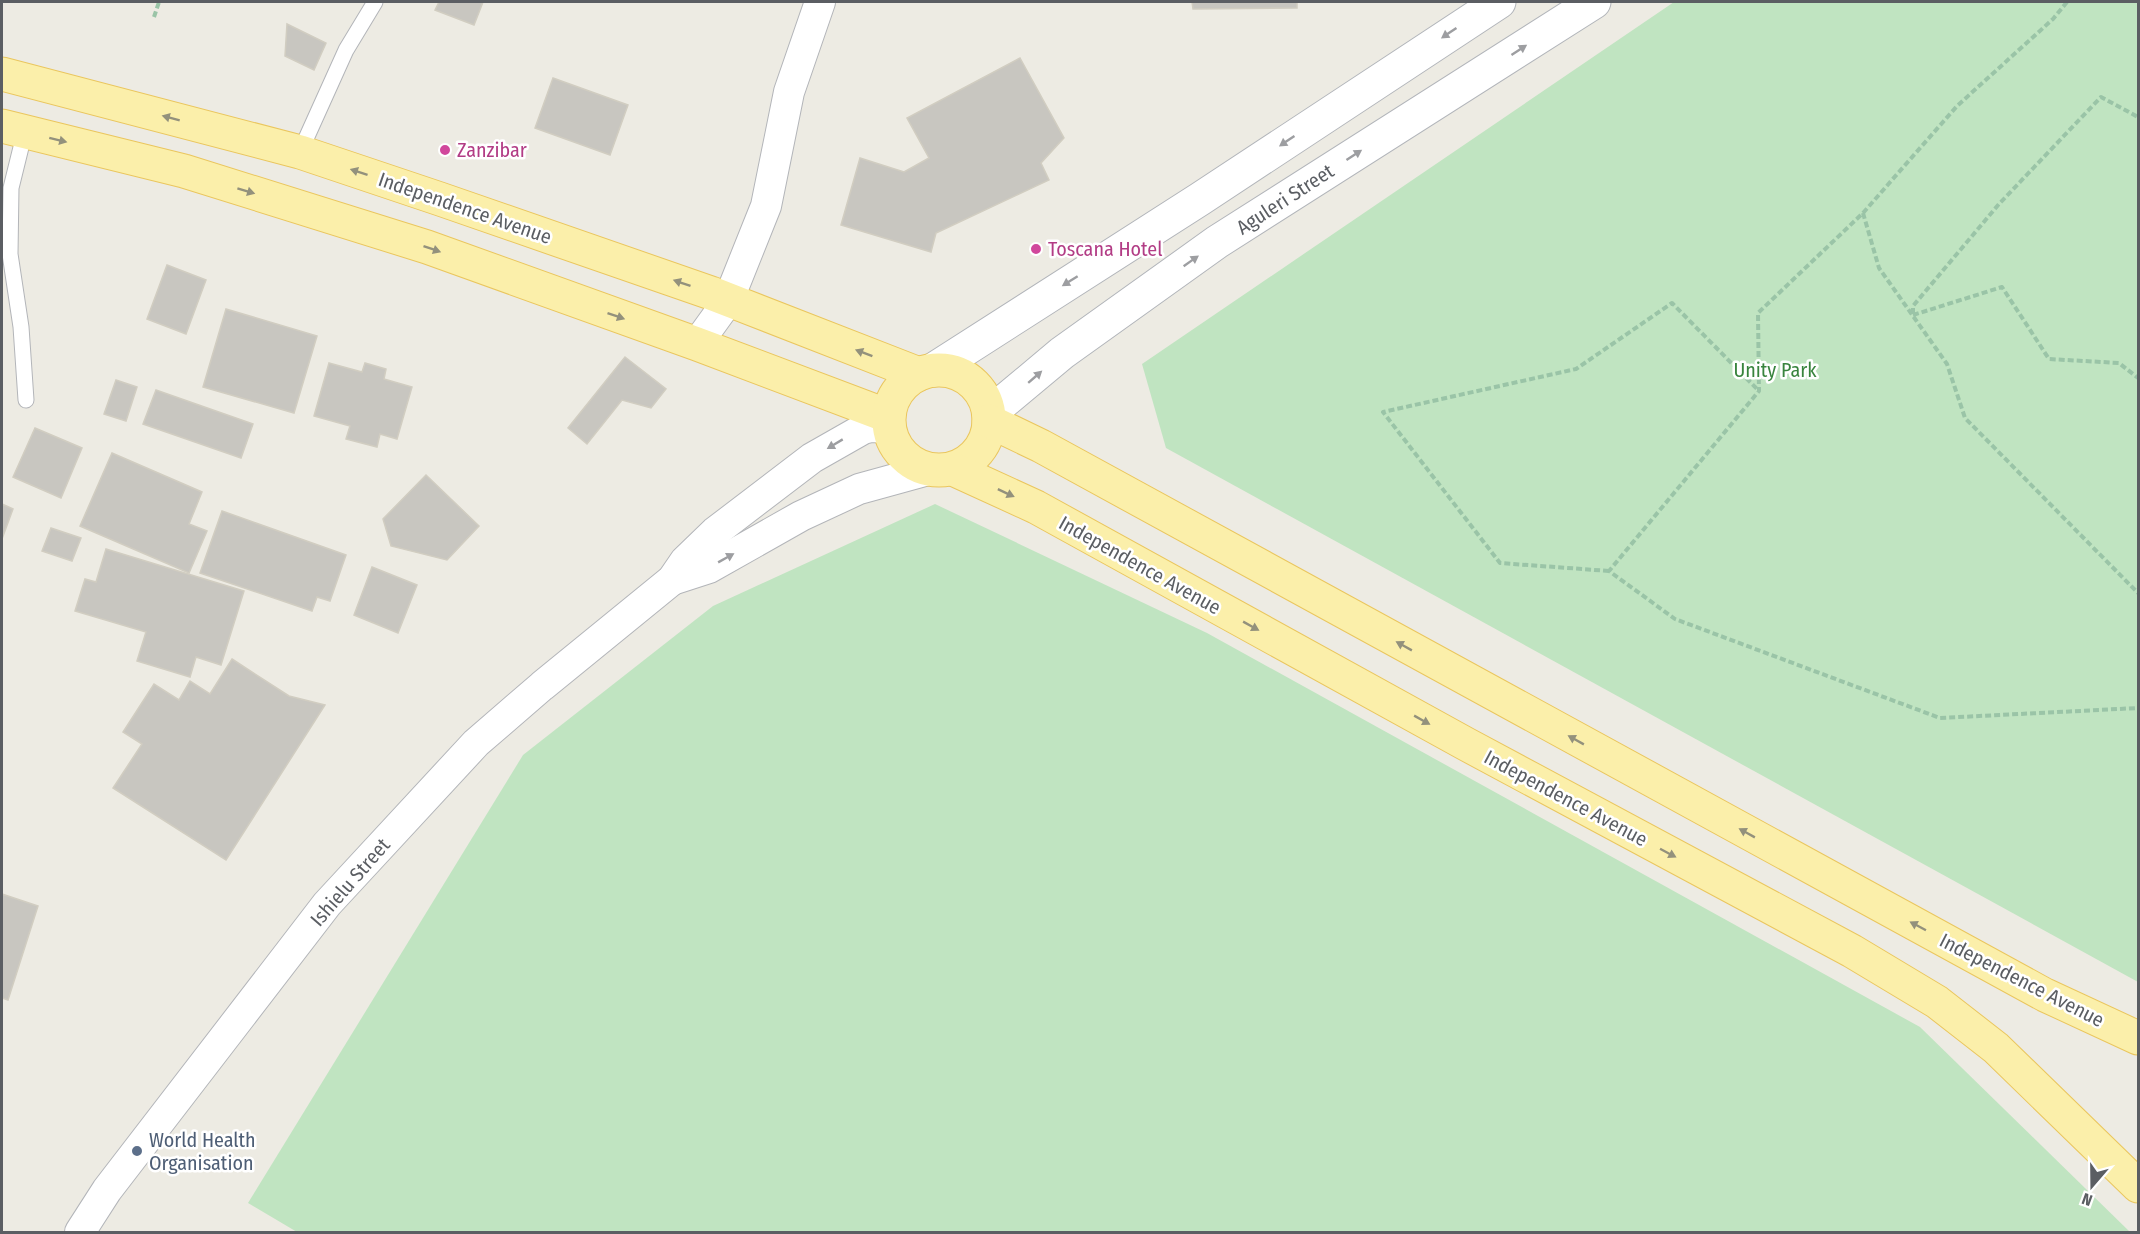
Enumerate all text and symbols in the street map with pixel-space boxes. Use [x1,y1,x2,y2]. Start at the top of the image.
one-way arrow [1442,27,1458,39]
one-way arrow [1510,44,1527,55]
one-way arrow [162,113,180,123]
one-way arrow [49,135,67,145]
one-way arrow [1279,135,1295,146]
place label: Zanzibar [457,138,527,162]
marker: Zanzibar [438,143,452,157]
one-way arrow [1346,150,1362,161]
street label: Aguleri Street [1232,158,1339,239]
one-way arrow [350,166,368,176]
street label: Independence Avenue [375,167,555,249]
one-way arrow [237,187,255,196]
place label: Toscana Hotel [1048,237,1162,261]
marker: Toscana Hotel [1029,242,1043,256]
one-way arrow [424,245,442,255]
one-way arrow [1182,255,1198,267]
one-way arrow [1062,275,1078,286]
one-way arrow [673,278,691,288]
one-way arrow [607,311,625,321]
one-way arrow [855,348,873,357]
park label: Unity Park [1734,358,1817,382]
one-way arrow [1027,371,1043,384]
one-way arrow [827,439,843,450]
one-way arrow [997,489,1015,499]
street label: Independence Avenue [1055,511,1225,619]
one-way arrow [718,553,734,564]
one-way arrow [1243,621,1260,631]
one-way arrow [1396,641,1413,651]
one-way arrow [1414,715,1431,725]
one-way arrow [1567,735,1584,745]
street label: Independence Avenue [1480,745,1652,851]
one-way arrow [1738,828,1755,838]
street label: Ishielu Street [305,833,395,931]
one-way arrow [1659,848,1676,858]
one-way arrow [1909,921,1926,931]
street label: Independence Avenue [1936,928,2108,1032]
place label: World Health Organisation [149,1128,256,1175]
marker: World Health Organisation [130,1144,144,1158]
north arrow [2062,1156,2122,1216]
text: N [2079,1189,2095,1210]

